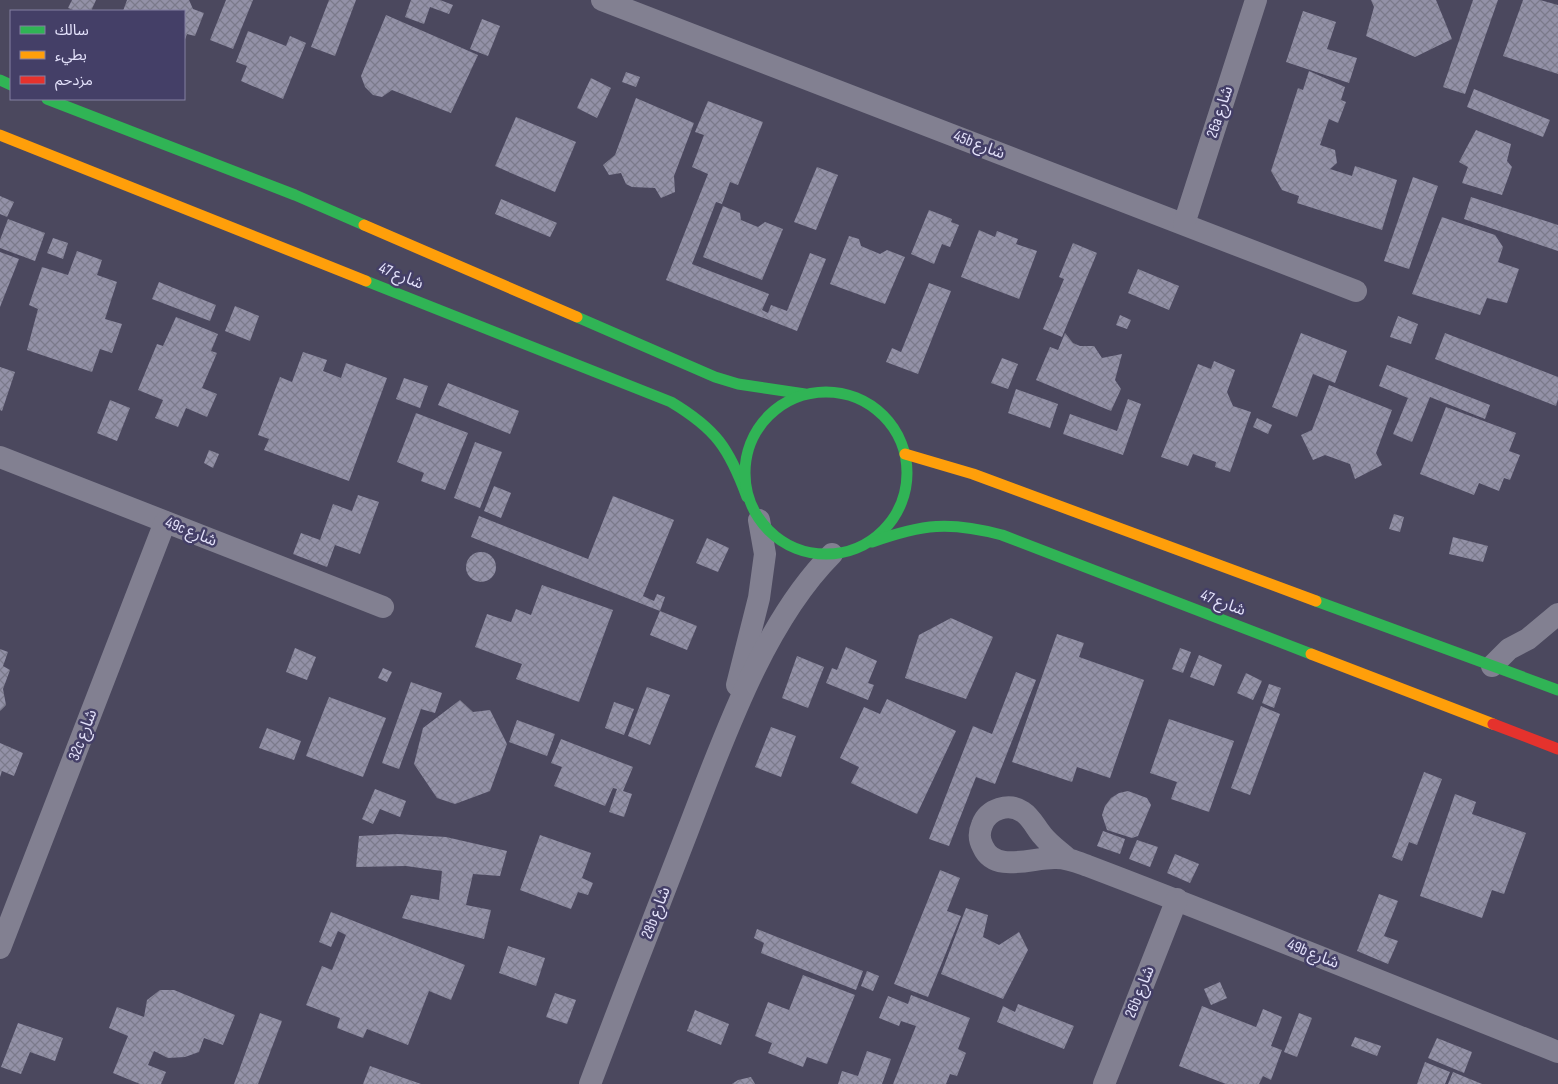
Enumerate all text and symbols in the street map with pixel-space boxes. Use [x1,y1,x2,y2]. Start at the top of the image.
legend [10,10,185,100]
text: سالك [55,21,89,40]
text: بطيء [55,46,87,66]
text: مزدحم [55,71,93,91]
street label: 26a شارع [1203,84,1239,141]
street label: 45b شارع [950,127,1007,165]
street label: شارع 47 [375,258,426,295]
street label: 49c شارع [162,513,220,553]
street label: شارع 47 [1197,586,1248,622]
street label: 32c شارع [65,707,103,764]
street label: 28b شارع [637,884,676,942]
street label: 49b شارع [1284,935,1342,975]
street label: 26b شارع [1121,963,1161,1021]

